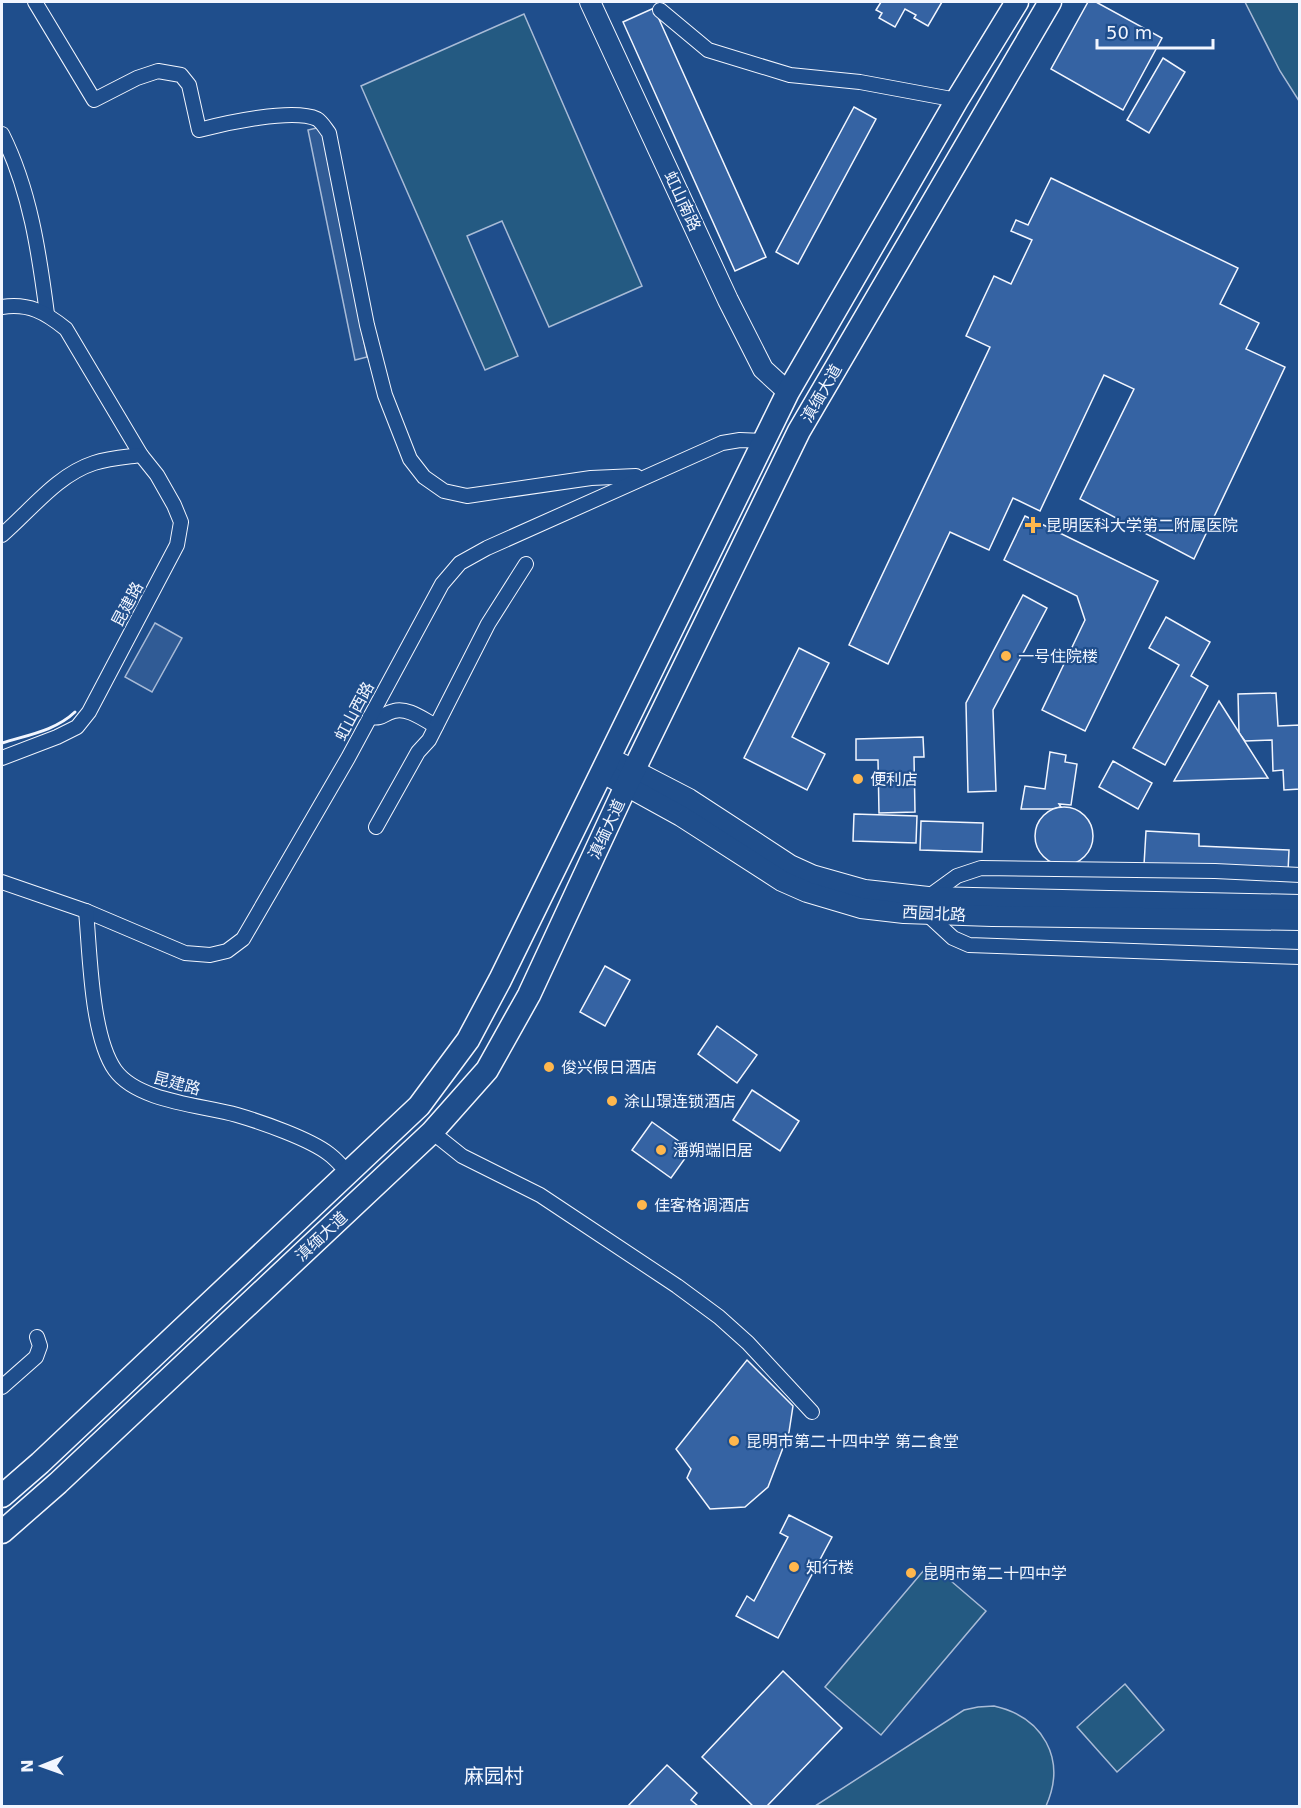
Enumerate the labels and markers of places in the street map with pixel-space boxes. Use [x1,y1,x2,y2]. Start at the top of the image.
marker: 昆明医科大学第二附属医院 [1024,516,1042,534]
place label: 昆明医科大学第二附属医院 [1046,516,1238,535]
place label: 一号住院楼 [1018,647,1098,666]
marker: 一号住院楼 [999,649,1013,663]
place label: 便利店 [870,770,918,789]
marker: 便利店 [851,772,865,786]
place label: 俊兴假日酒店 [561,1058,657,1077]
marker: 俊兴假日酒店 [542,1060,556,1074]
place label: 涂山璟连锁酒店 [624,1092,736,1111]
marker: 涂山璟连锁酒店 [605,1094,619,1108]
place label: 潘朔端旧居 [673,1141,753,1160]
marker: 潘朔端旧居 [654,1143,668,1157]
place label: 佳客格调酒店 [654,1196,750,1215]
marker: 佳客格调酒店 [635,1198,649,1212]
place label: 昆明市第二十四中学 第二食堂 [746,1432,959,1451]
marker: 昆明市第二十四中学 第二食堂 [727,1434,741,1448]
place label: 知行楼 [806,1558,854,1577]
marker: 知行楼 [787,1560,801,1574]
place label: 昆明市第二十四中学 [923,1564,1067,1583]
marker: 昆明市第二十四中学 [904,1566,918,1580]

